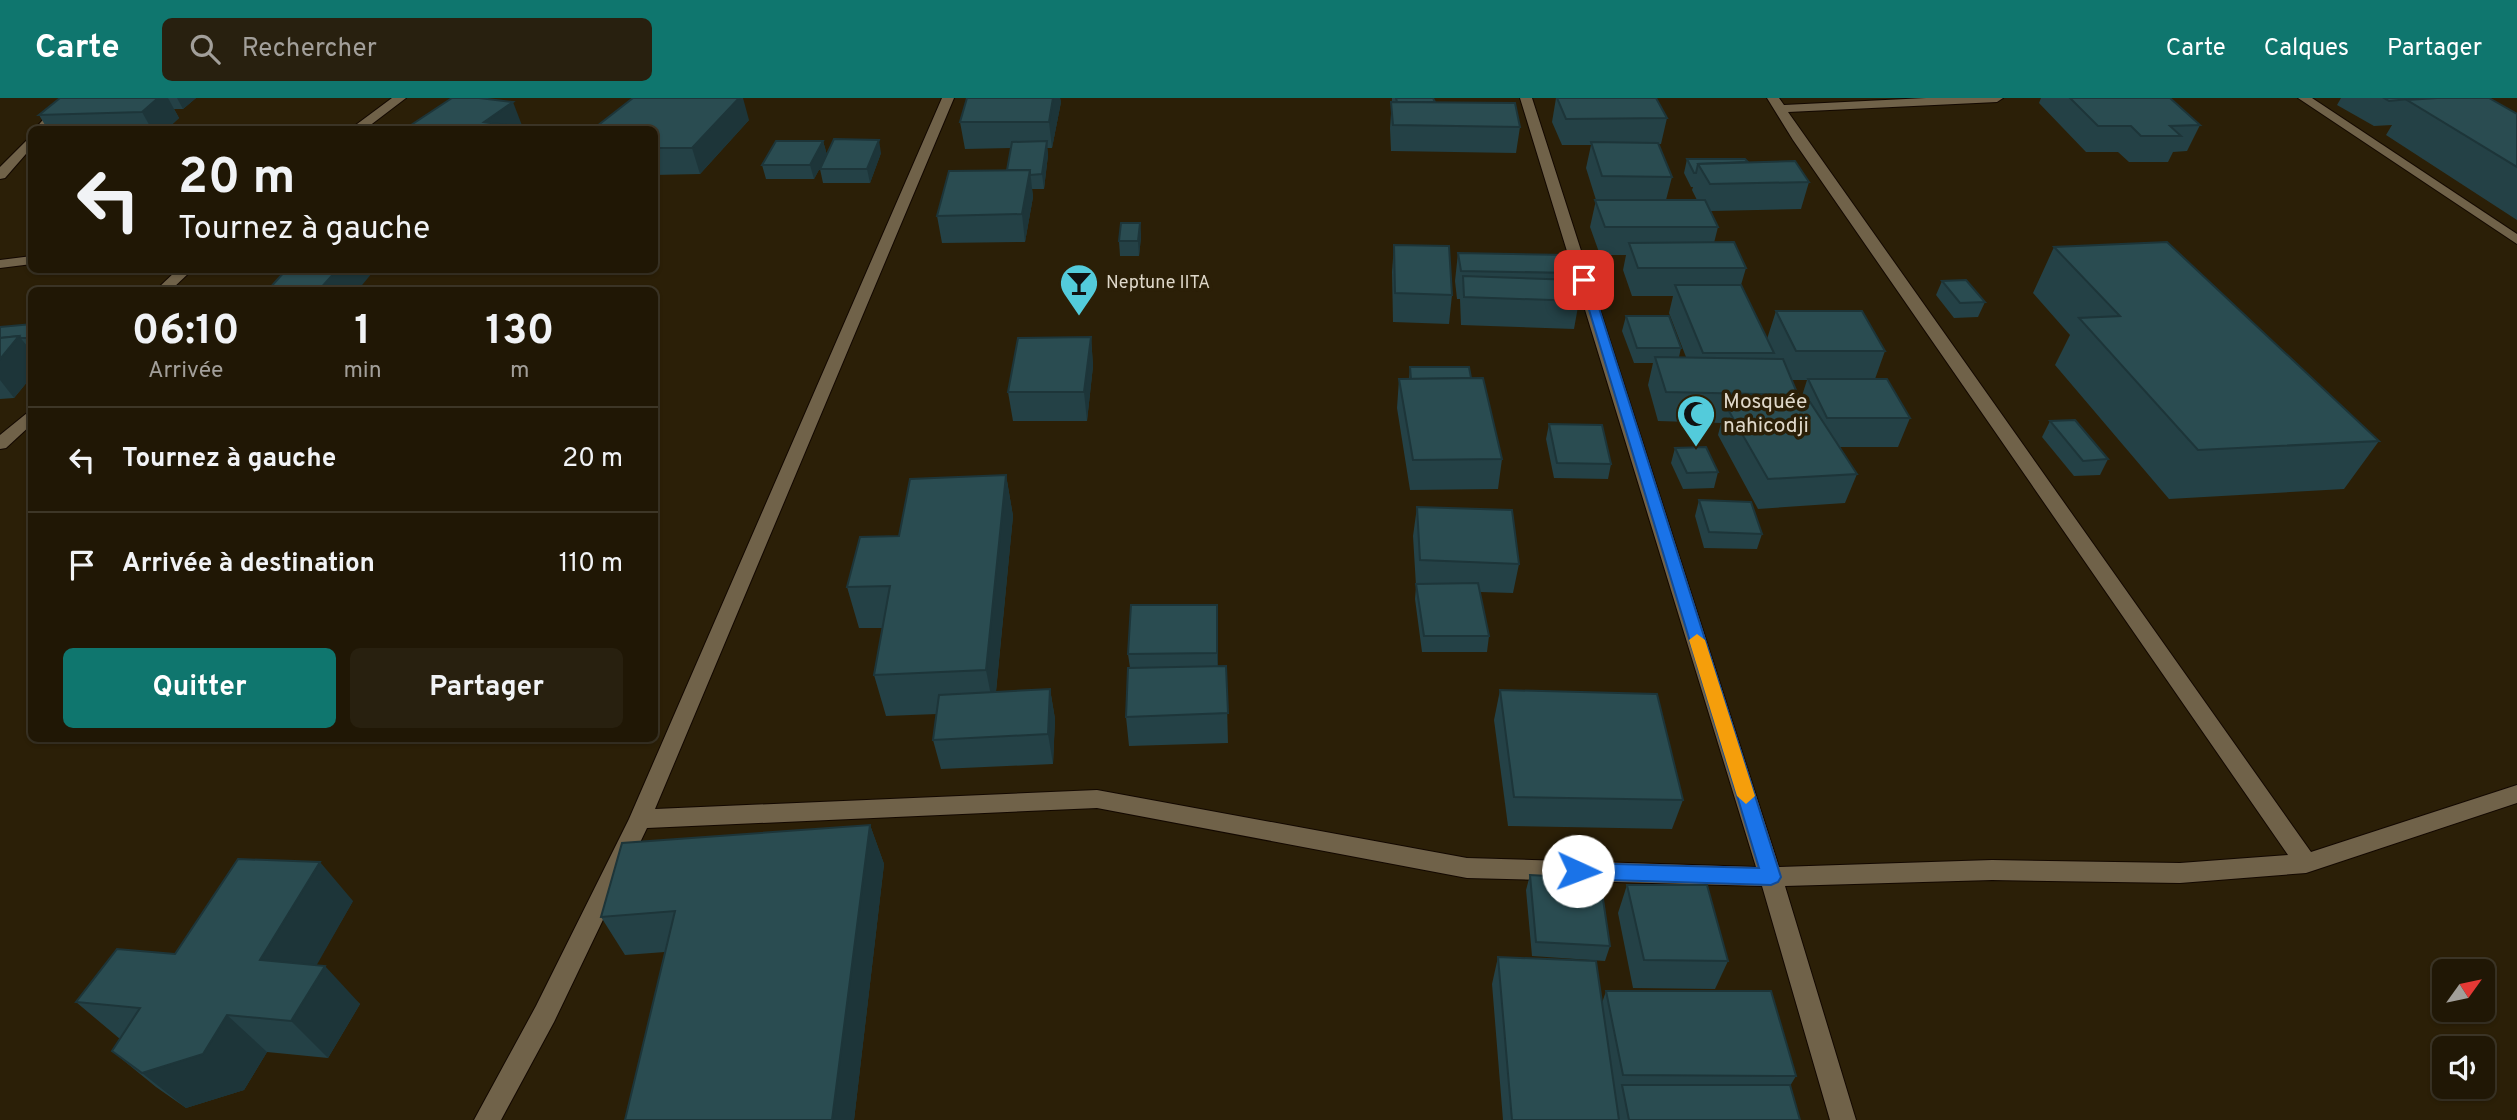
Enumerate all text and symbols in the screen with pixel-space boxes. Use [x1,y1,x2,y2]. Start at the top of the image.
search box [162,18,652,81]
text: Carte [35,28,120,70]
icon: search [186,30,224,68]
text: Rechercher [242,33,377,66]
text: Carte [2166,34,2226,64]
text: Calques [2264,34,2349,64]
text: Partager [2387,34,2482,64]
text: 20 m [178,149,295,211]
icon: left [63,154,154,245]
text: Tournez à gauche [178,210,430,250]
pin [1554,250,1614,310]
icon: arrive [1565,261,1603,299]
bar icon: Neptune IITA [1058,262,1100,317]
place label: Neptune IITA [1106,272,1210,295]
text: 06:10 [132,306,240,359]
text: 1 [354,306,371,359]
text: 130 [485,306,554,359]
text: Arrivée [148,357,223,386]
text: min [343,357,382,386]
text: m [510,357,530,386]
place label: Mosquée nahicodji [1723,389,1809,440]
mosque icon: Mosquée nahicodji [1675,393,1717,448]
icon: left [63,441,101,479]
text: Tournez à gauche [122,443,336,476]
text: 20 m [562,443,623,476]
icon: arrive [63,546,101,584]
text: Arrivée à destination [122,548,375,581]
text: 110 m [559,548,623,581]
button: Quitter [63,648,336,728]
button: Partager [350,648,623,728]
position arrow [1541,834,1615,908]
north arrow [2432,959,2496,1022]
map controls [2432,959,2495,1099]
button: sound [2432,1036,2495,1099]

